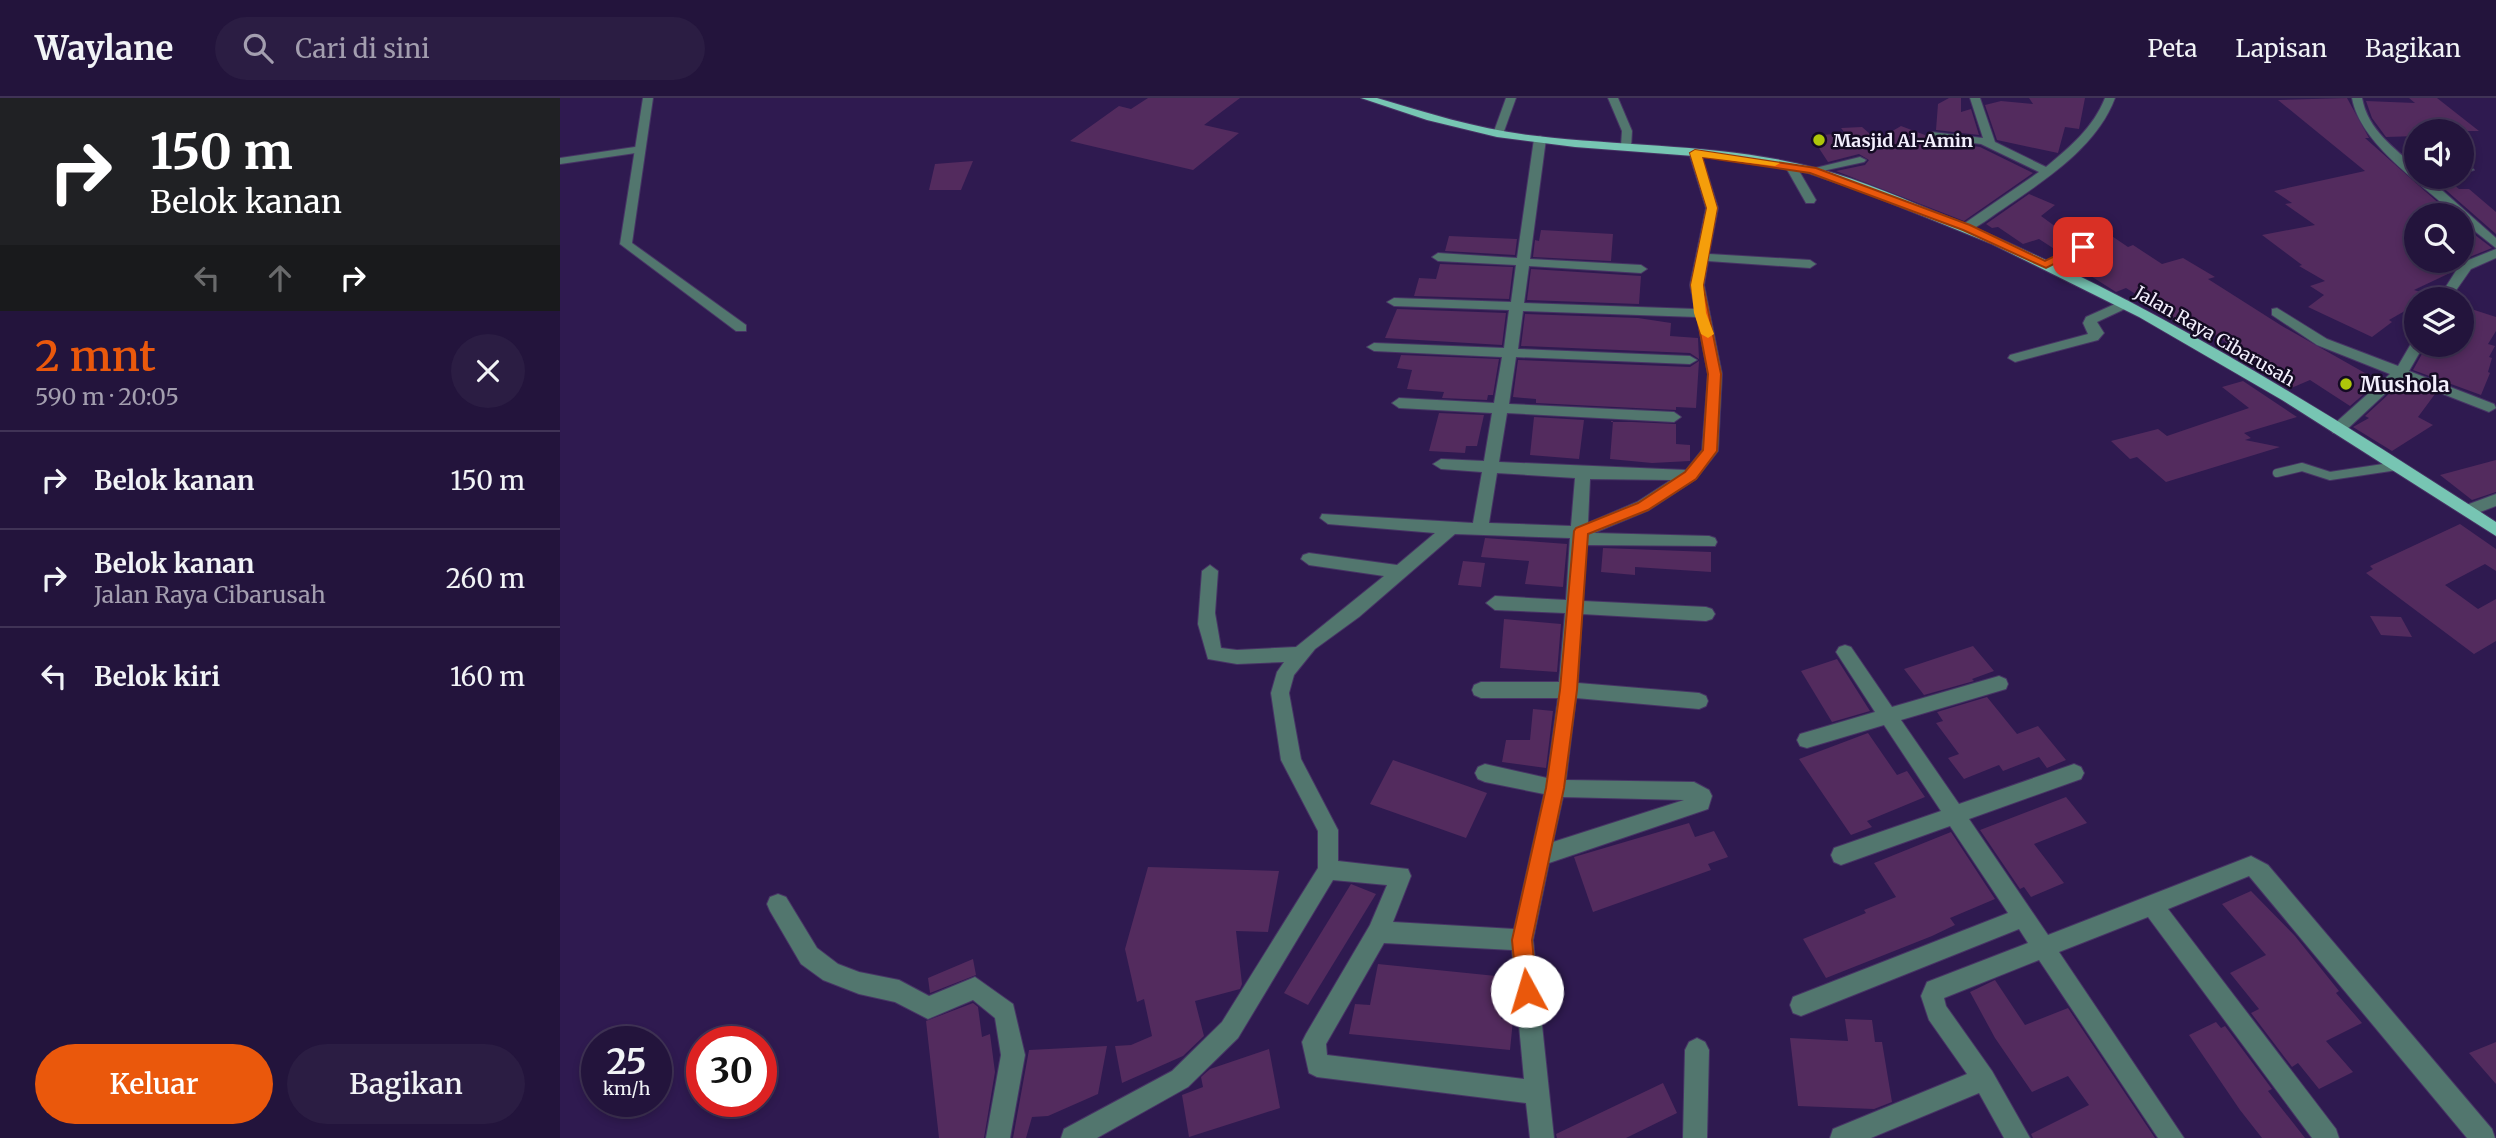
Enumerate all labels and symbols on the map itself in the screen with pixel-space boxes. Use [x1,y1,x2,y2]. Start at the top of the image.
place label: Masjid Al-Amin [1833,129,1973,152]
marker: Masjid Al-Amin [1811,132,1827,148]
pin [2053,217,2113,277]
street label: Jalan Raya Cibarusah [2130,280,2299,391]
place label: Mushola [2360,371,2450,398]
marker: Mushola [2338,376,2354,392]
position arrow [1490,954,1564,1028]
speed limit sign: 30 [686,1026,777,1117]

